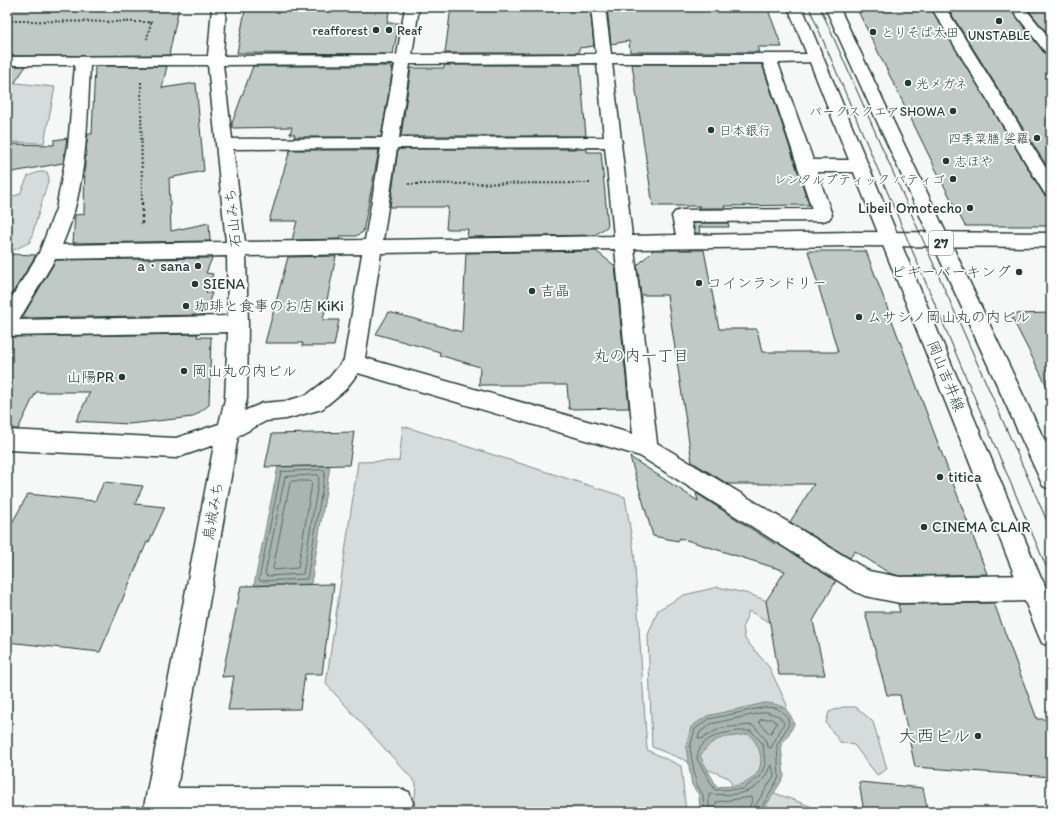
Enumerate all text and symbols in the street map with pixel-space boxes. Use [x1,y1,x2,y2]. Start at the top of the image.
marker: UNSTABLE [994,16,1004,26]
place label: reafforest [312,23,368,38]
place label: Reaf [397,23,422,38]
marker: reafforest [371,25,381,35]
marker: Reaf [384,25,394,35]
place label: とりそば太田 [881,25,959,40]
marker: とりそば太田 [868,27,878,37]
place label: UNSTABLE [968,28,1030,43]
place label: 光メガネ [916,76,968,91]
marker: 光メガネ [903,78,913,88]
place label: パークスクエアSHOWA [809,104,946,119]
marker: パークスクエアSHOWA [948,106,958,116]
place label: 日本銀行 [719,123,771,138]
marker: 日本銀行 [706,125,716,135]
place label: 四季菜膳 娑羅 [948,131,1029,146]
marker: 四季菜膳 娑羅 [1032,133,1042,143]
place label: 志ほや [954,154,993,169]
marker: 志ほや [941,156,951,166]
place label: レンタルブティック パティゴ [774,172,945,187]
marker: レンタルブティック パティゴ [948,174,958,184]
street label: 石山みち [221,188,245,248]
place label: Libeil Omotecho [858,199,962,217]
marker: Libeil Omotecho [965,203,975,213]
road number: 27 [929,231,953,255]
place label: a・sana [137,257,191,275]
marker: a・sana [193,261,203,271]
place label: ピギーパーキング [891,263,1011,281]
marker: ピギーパーキング [1014,267,1024,277]
place label: コインランドリー [707,274,827,292]
place label: SIENA [203,275,246,293]
marker: コインランドリー [694,278,704,288]
marker: SIENA [190,279,200,289]
place label: 吉晶 [540,282,570,300]
marker: 吉晶 [527,286,537,296]
place label: 珈琲と食事のお店 KiKi [194,297,344,315]
marker: 珈琲と食事のお店 KiKi [181,301,191,311]
place label: ムサシノ岡山丸の内ビル [867,308,1031,326]
marker: ムサシノ岡山丸の内ビル [854,312,864,322]
street label: 岡山吉井線 [924,338,968,414]
district label: 丸の内一丁目 [593,346,689,365]
place label: 岡山丸の内ビル [192,362,297,380]
marker: 岡山丸の内ビル [179,366,189,376]
place label: 山陽PR [66,368,115,386]
marker: 山陽PR [117,372,127,382]
place label: titica [948,468,982,486]
marker: titica [935,472,945,482]
street label: 烏城みち [199,480,227,542]
place label: CINEMA CLAIR [932,518,1030,536]
marker: CINEMA CLAIR [919,522,929,532]
place label: 大西ビル [898,725,970,747]
marker: 大西ビル [973,731,983,741]

